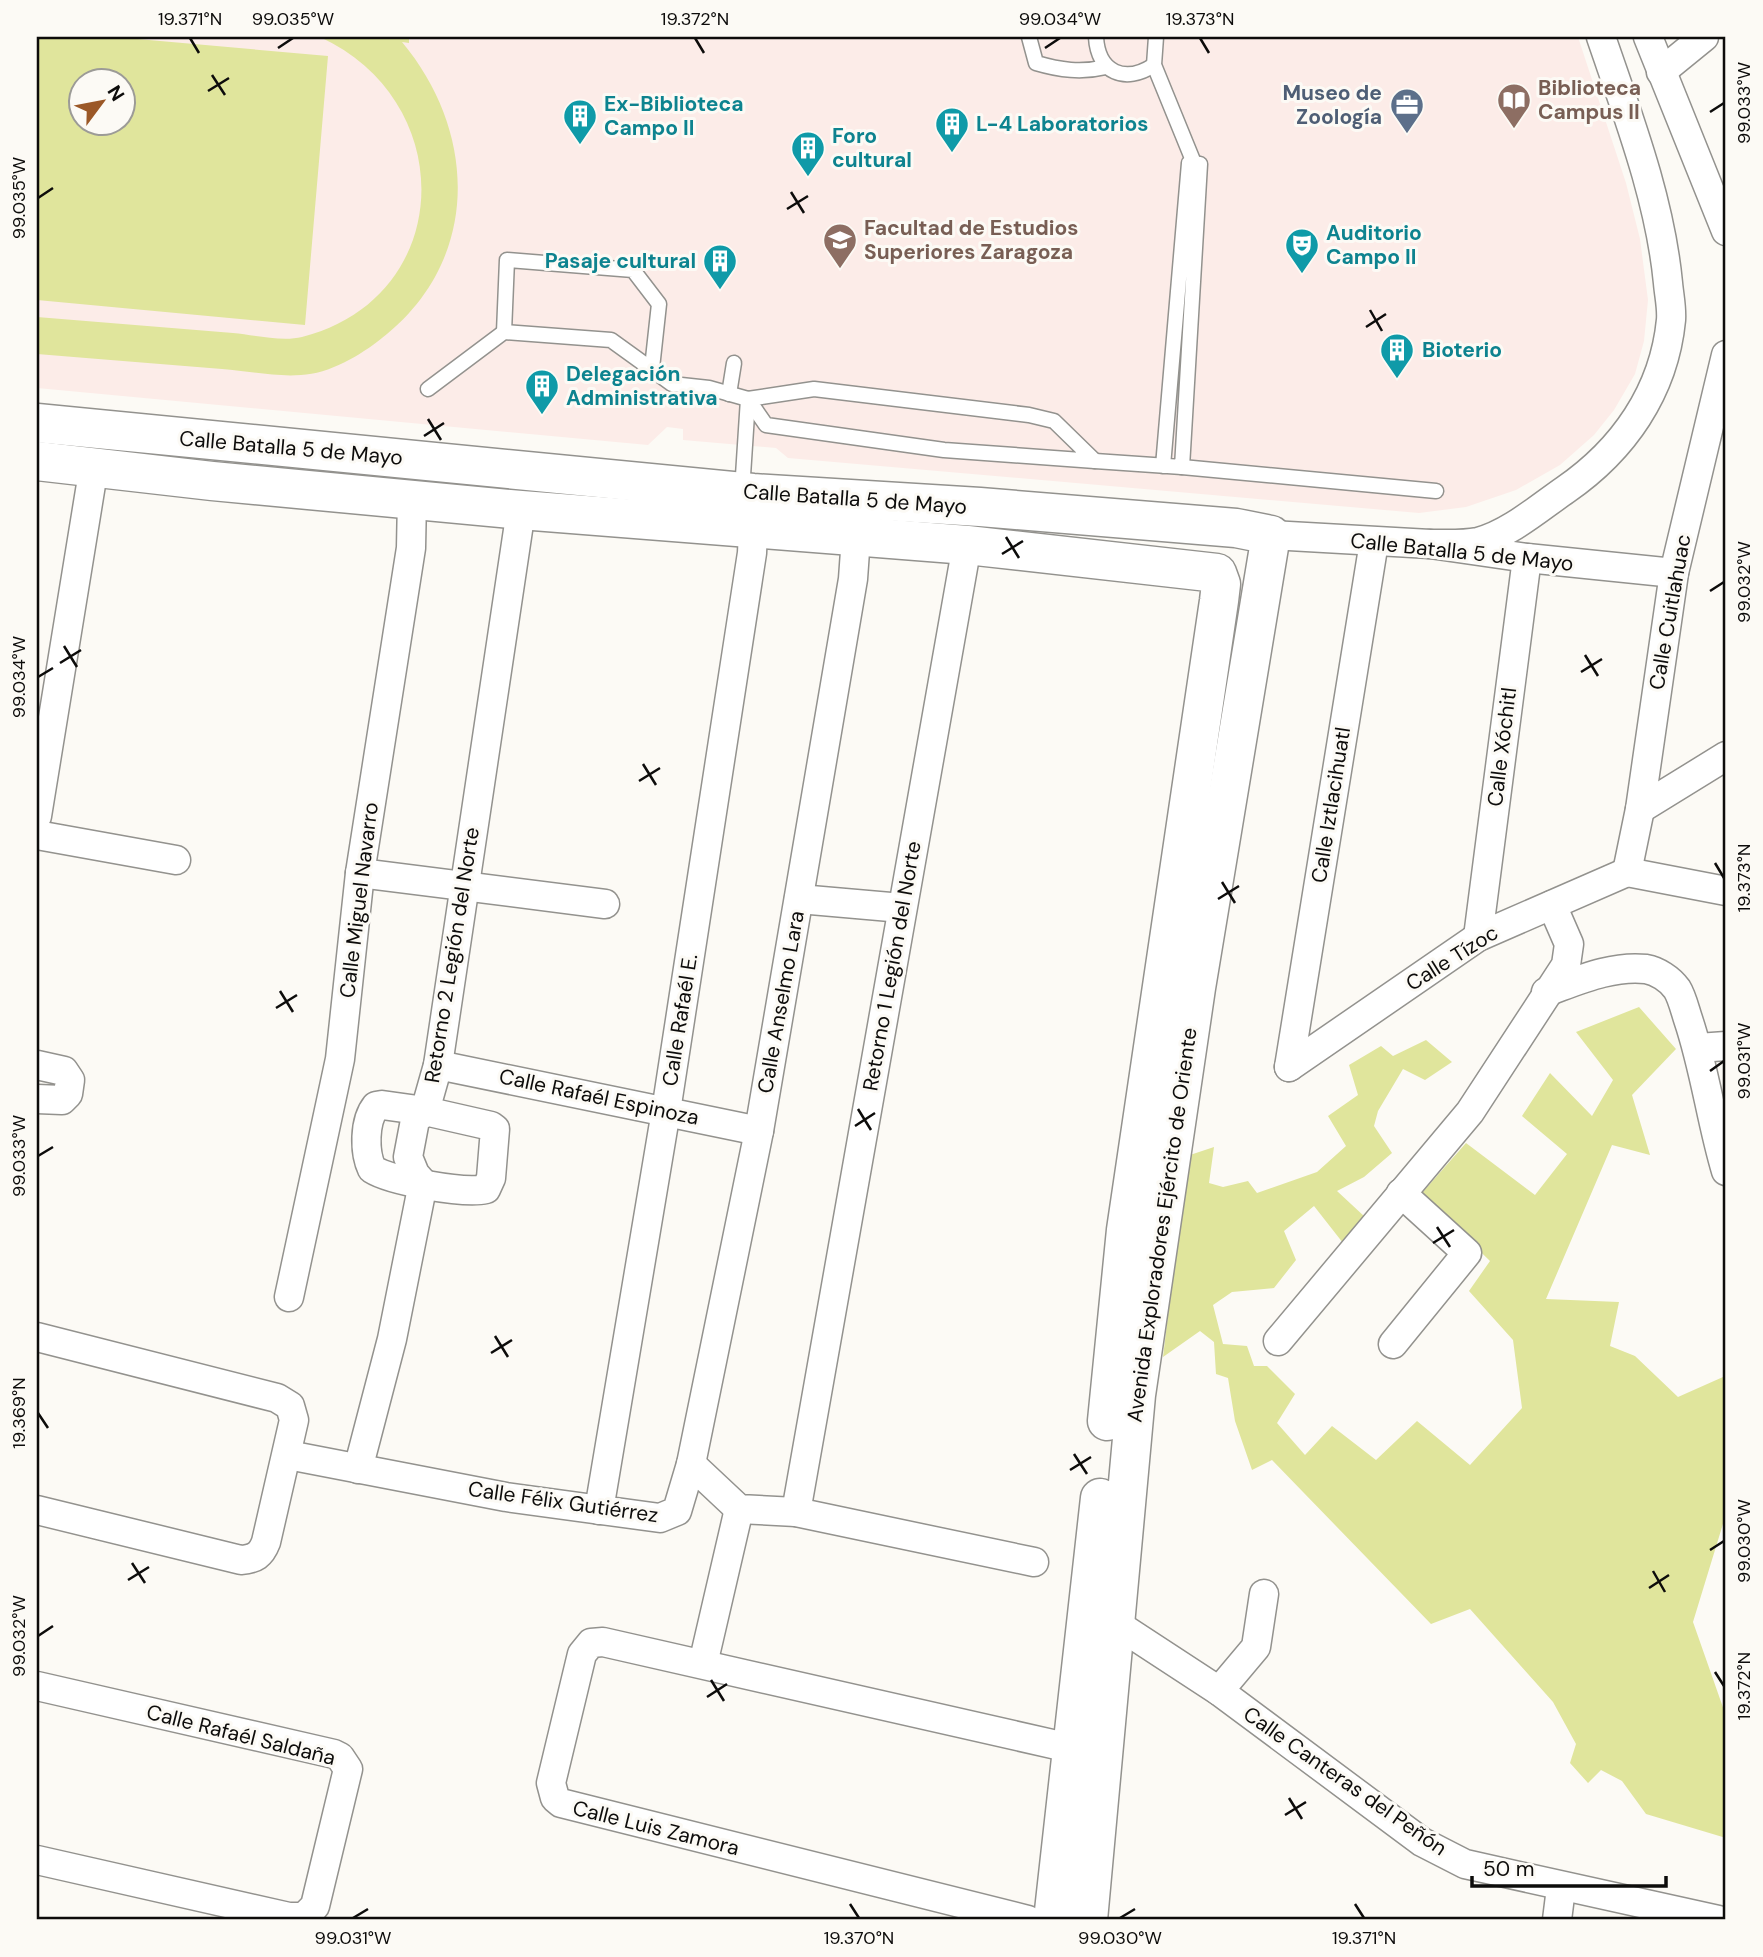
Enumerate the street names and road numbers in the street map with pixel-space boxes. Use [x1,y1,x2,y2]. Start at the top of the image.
street label: Calle Batalla 5 de Mayo [178,424,404,472]
street label: Calle Batalla 5 de Mayo [742,477,968,521]
street label: Calle Batalla 5 de Mayo [1349,526,1575,578]
street label: Calle Cuitlahuac [1643,532,1697,692]
street label: Calle Xóchitl [1481,686,1523,808]
street label: Calle Iztlacihuatl [1305,725,1357,885]
street label: Calle Miguel Navarro [333,800,385,1000]
street label: Retorno 2 Legión del Norte [418,825,486,1085]
street label: Retorno 1 Legión del Norte [856,839,928,1093]
street label: Calle Anselmo Lara [751,908,811,1096]
street label: Calle Tízoc [1401,919,1503,997]
street label: Calle Rafaél E. [656,952,704,1088]
street label: Avenida Exploradores Ejército de Oriente [1120,1026,1204,1424]
street label: Calle Rafaél Espinoza [497,1062,701,1132]
street label: Calle Félix Gutiérrez [466,1475,660,1529]
street label: Calle Rafaél Saldaña [144,1698,338,1772]
street label: Calle Canteras del Peñón [1238,1700,1452,1862]
street label: Calle Luis Zamora [570,1794,742,1862]

